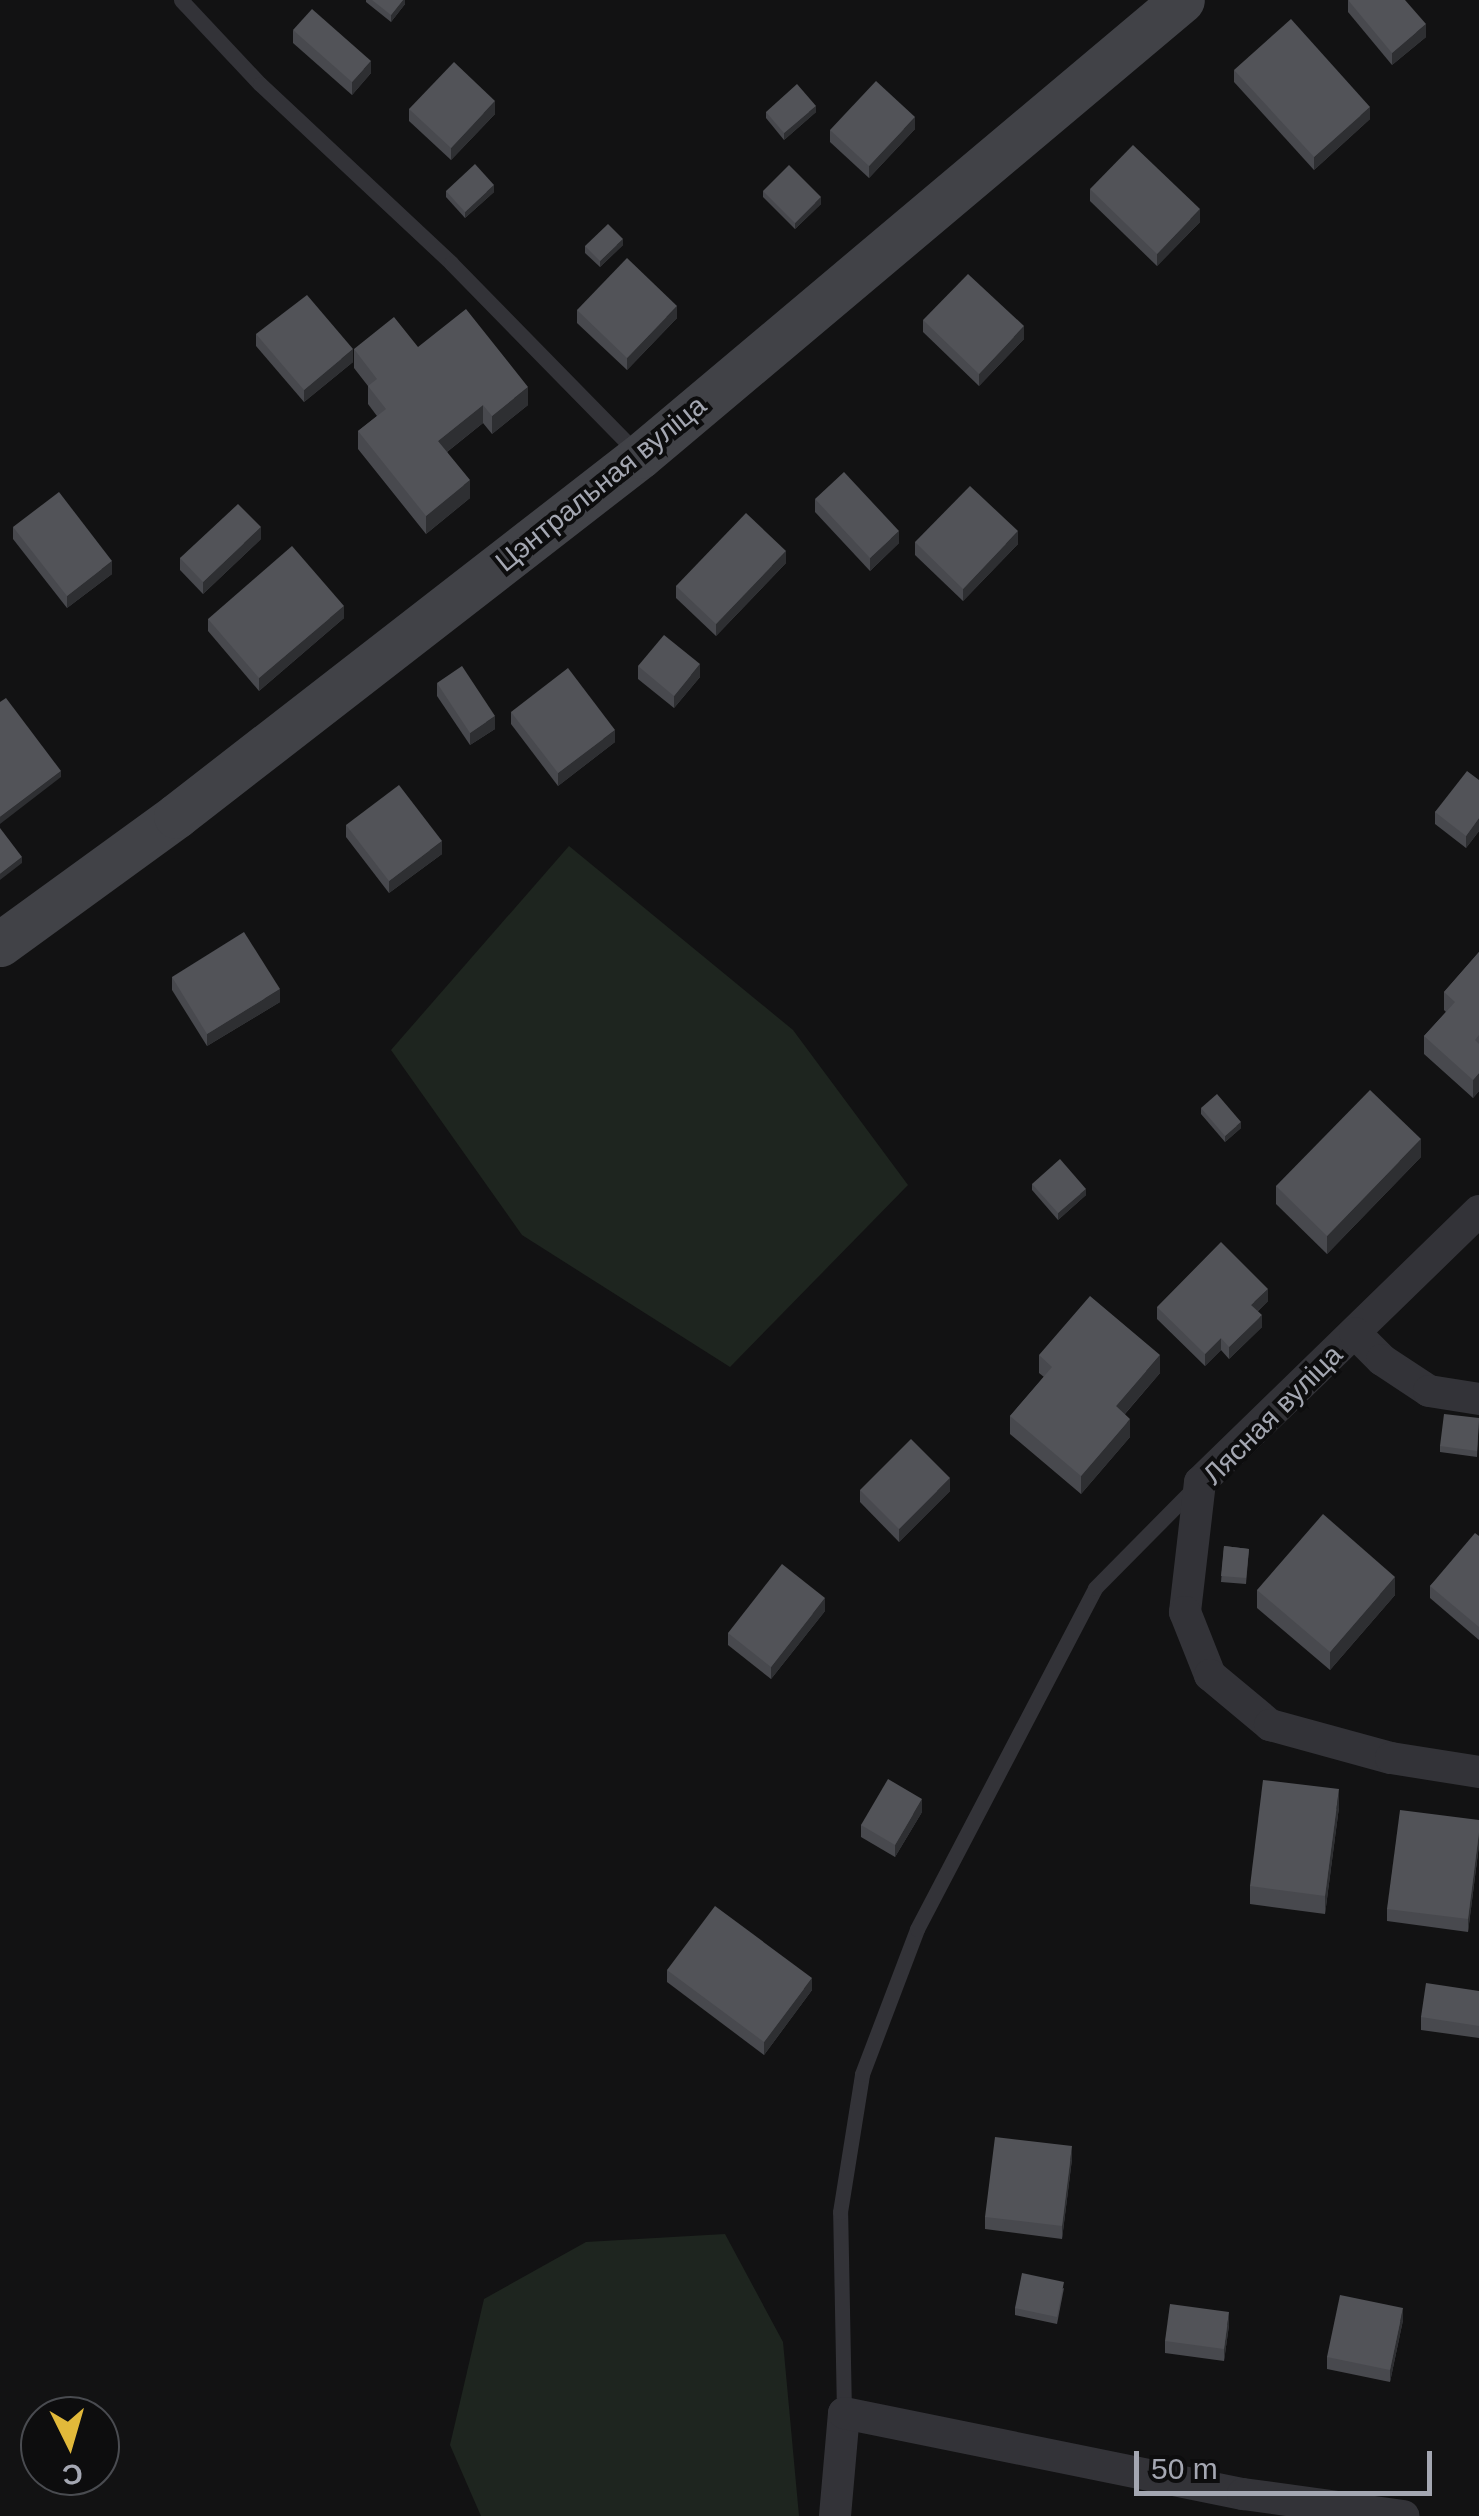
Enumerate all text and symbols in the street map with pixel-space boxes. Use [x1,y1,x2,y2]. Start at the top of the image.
street label: Цэнтральная вуліца [489,389,713,579]
street label: Лясная вуліца [1196,1338,1350,1492]
north arrow [20,2396,120,2496]
scale bar [1139,2431,1436,2493]
text: 50 m [1151,2452,1218,2485]
text: С [61,2458,84,2491]

